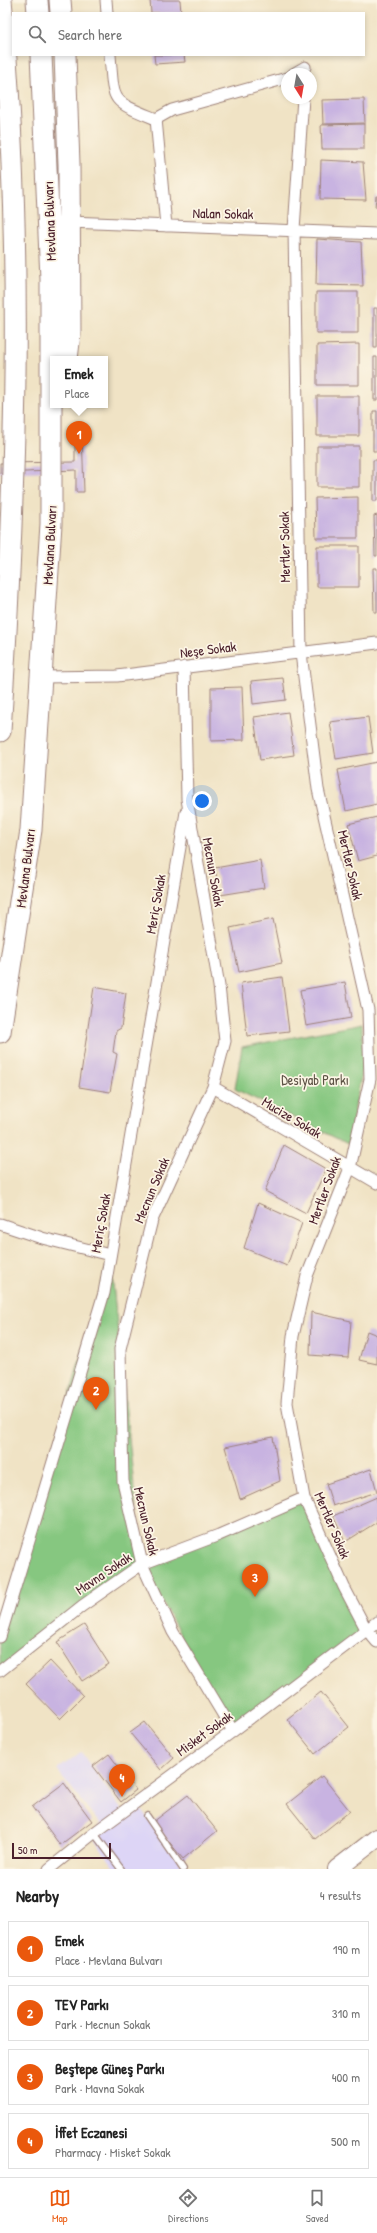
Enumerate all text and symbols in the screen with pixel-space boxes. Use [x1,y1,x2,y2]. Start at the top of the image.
search box [12,12,365,56]
icon: search [26,23,48,45]
text: Search here [58,24,122,45]
north arrow [281,68,317,104]
street label: Mevlana Bulvarı [38,181,60,261]
street label: Nalan Sokak [192,203,254,223]
popup [50,356,108,408]
text: Emek [64,363,94,384]
text: Place [64,384,90,402]
pin: 1 [66,421,92,454]
street label: Mevlana Bulvarı [37,505,61,585]
street label: Mertler Sokak [274,511,294,583]
street label: Neşe Sokak [179,636,237,662]
your location [192,791,212,811]
street label: Mevlana Bulvarı [11,827,39,909]
street label: Mertler Sokak [334,828,368,902]
street label: Mecnun Sokak [199,836,229,908]
street label: Meriç Sokak [140,872,170,935]
park label: Desiyab Parkı [281,1070,349,1090]
street label: Mucize Sokak [259,1092,326,1142]
street label: Mertler Sokak [303,1153,345,1227]
street label: Mecnun Sokak [129,1154,173,1226]
street label: Meriç Sokak [85,1191,115,1254]
pin: 2 [83,1377,109,1410]
street label: Mecnun Sokak [130,1485,164,1557]
street label: Mertler Sokak [310,1489,356,1562]
street label: Mavna Sokak [71,1547,135,1599]
pin: 3 [242,1564,268,1597]
street label: Misket Sokak [172,1706,236,1760]
pin: 4 [109,1764,135,1797]
scale bar [12,1841,111,1860]
text: 50 m [18,1843,38,1857]
text: Nearby [16,1884,59,1907]
text: 4 results [320,1886,361,1904]
text: Emek [55,1930,84,1951]
text: 1 [28,1940,32,1958]
text: 190 m [333,1940,360,1958]
text: Place · Mevlana Bulvarı [55,1951,163,1969]
text: TEV Parkı [55,1994,109,2015]
text: 2 [27,2004,33,2022]
text: 310 m [332,2004,360,2022]
text: Park · Mecnun Sokak [55,2015,150,2033]
text: Beştepe Güneş Parkı [55,2058,165,2079]
text: 3 [27,2068,33,2086]
text: 400 m [332,2068,360,2086]
text: Park · Mavna Sokak [55,2079,144,2097]
text: İffet Eczanesi [55,2122,128,2143]
text: 4 [28,2132,32,2150]
text: 500 m [331,2132,360,2150]
text: Pharmacy · Misket Sokak [55,2143,171,2161]
tab: Map [49,2187,71,2225]
tab: Directions [168,2187,209,2225]
tab: Saved [306,2187,328,2225]

